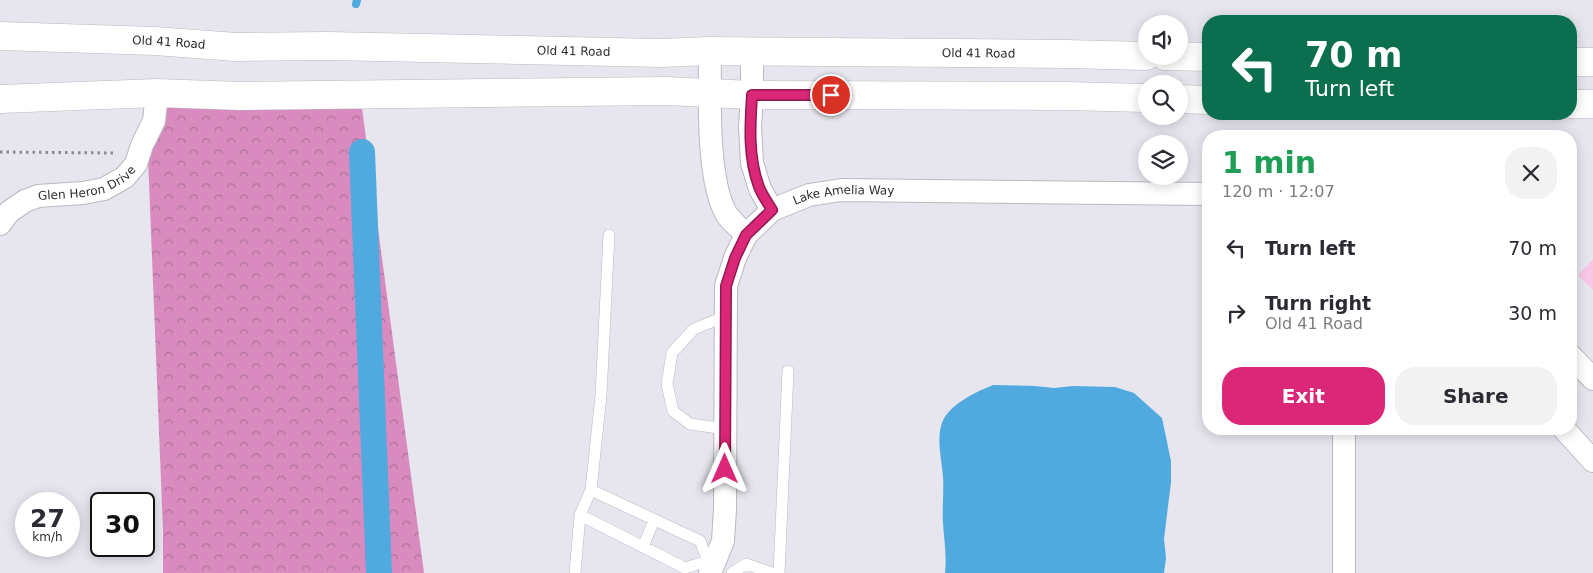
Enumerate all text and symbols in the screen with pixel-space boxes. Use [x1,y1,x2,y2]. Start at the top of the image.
map controls [1138,15,1188,185]
button: sound [1138,15,1188,65]
street label: Old 41 Road [132,33,206,52]
icon: left [1222,35,1287,100]
text: 70 m [1305,35,1402,75]
street label: Old 41 Road [537,43,611,59]
street label: Old 41 Road [942,46,1015,61]
pin [810,74,852,116]
button: search [1138,75,1188,125]
text: Turn left [1305,76,1394,101]
icon: arrive [817,81,845,109]
button: layers [1138,135,1188,185]
text: 1 min [1222,145,1316,180]
button: close [1505,147,1557,199]
street label: Glen Heron Drive [37,163,139,203]
text: 120 m · 12:07 [1222,182,1335,201]
street label: Lake Amelia Way [791,183,894,208]
icon: left [1222,234,1250,262]
text: Turn left [1265,237,1356,259]
text: 70 m [1508,237,1557,259]
text: Turn right [1265,292,1371,314]
icon: right [1222,299,1250,327]
text: 30 m [1508,302,1557,324]
text: Old 41 Road [1265,314,1363,333]
button: Exit [1222,367,1385,425]
button: Share [1395,367,1557,425]
position arrow [698,442,750,494]
speed limit sign: 30 [90,492,155,557]
text: 27 [30,504,65,533]
text: km/h [32,530,63,544]

